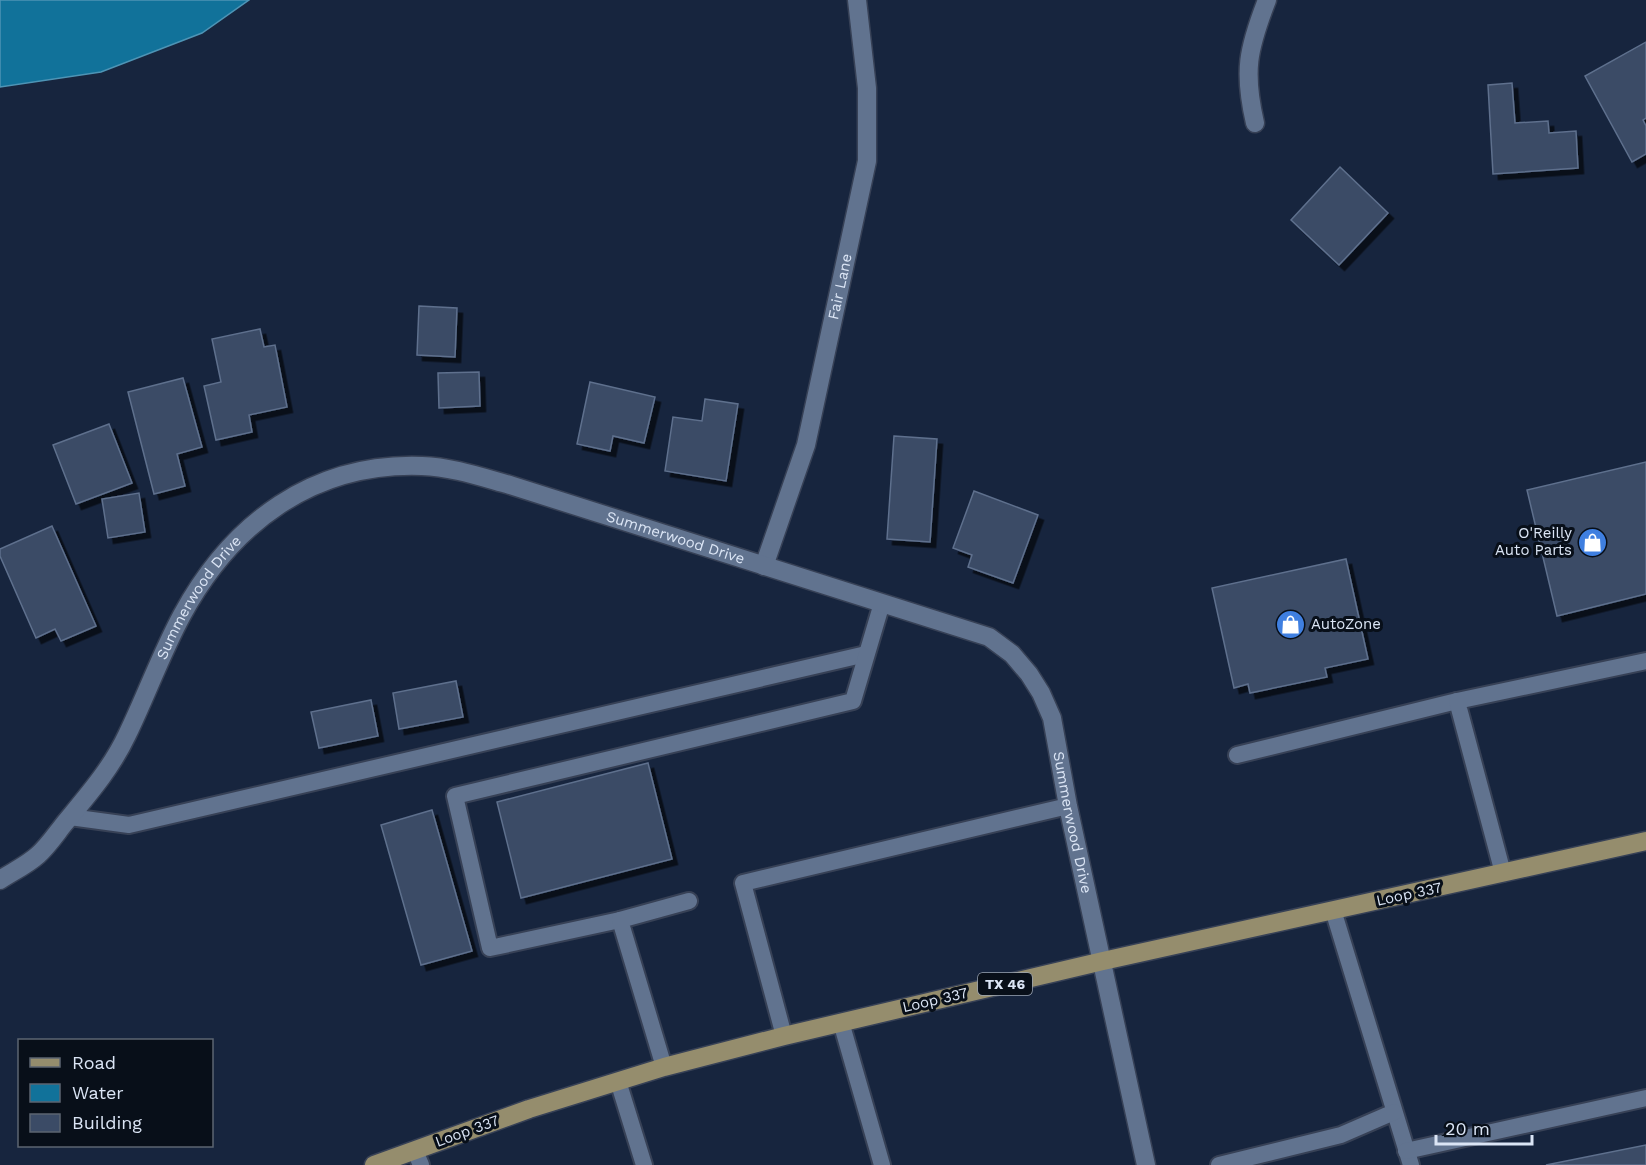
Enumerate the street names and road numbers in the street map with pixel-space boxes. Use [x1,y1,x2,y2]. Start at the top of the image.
street label: Fair Lane [824,252,856,321]
street label: Summerwood Drive [604,507,747,568]
street label: Summerwood Drive [153,532,245,662]
street label: Summerwood Drive [1049,750,1096,895]
street label: Loop 337 [1375,878,1443,910]
road number: TX 46 [978,973,1032,995]
street label: Loop 337 [901,984,969,1016]
street label: Loop 337 [433,1111,501,1151]

